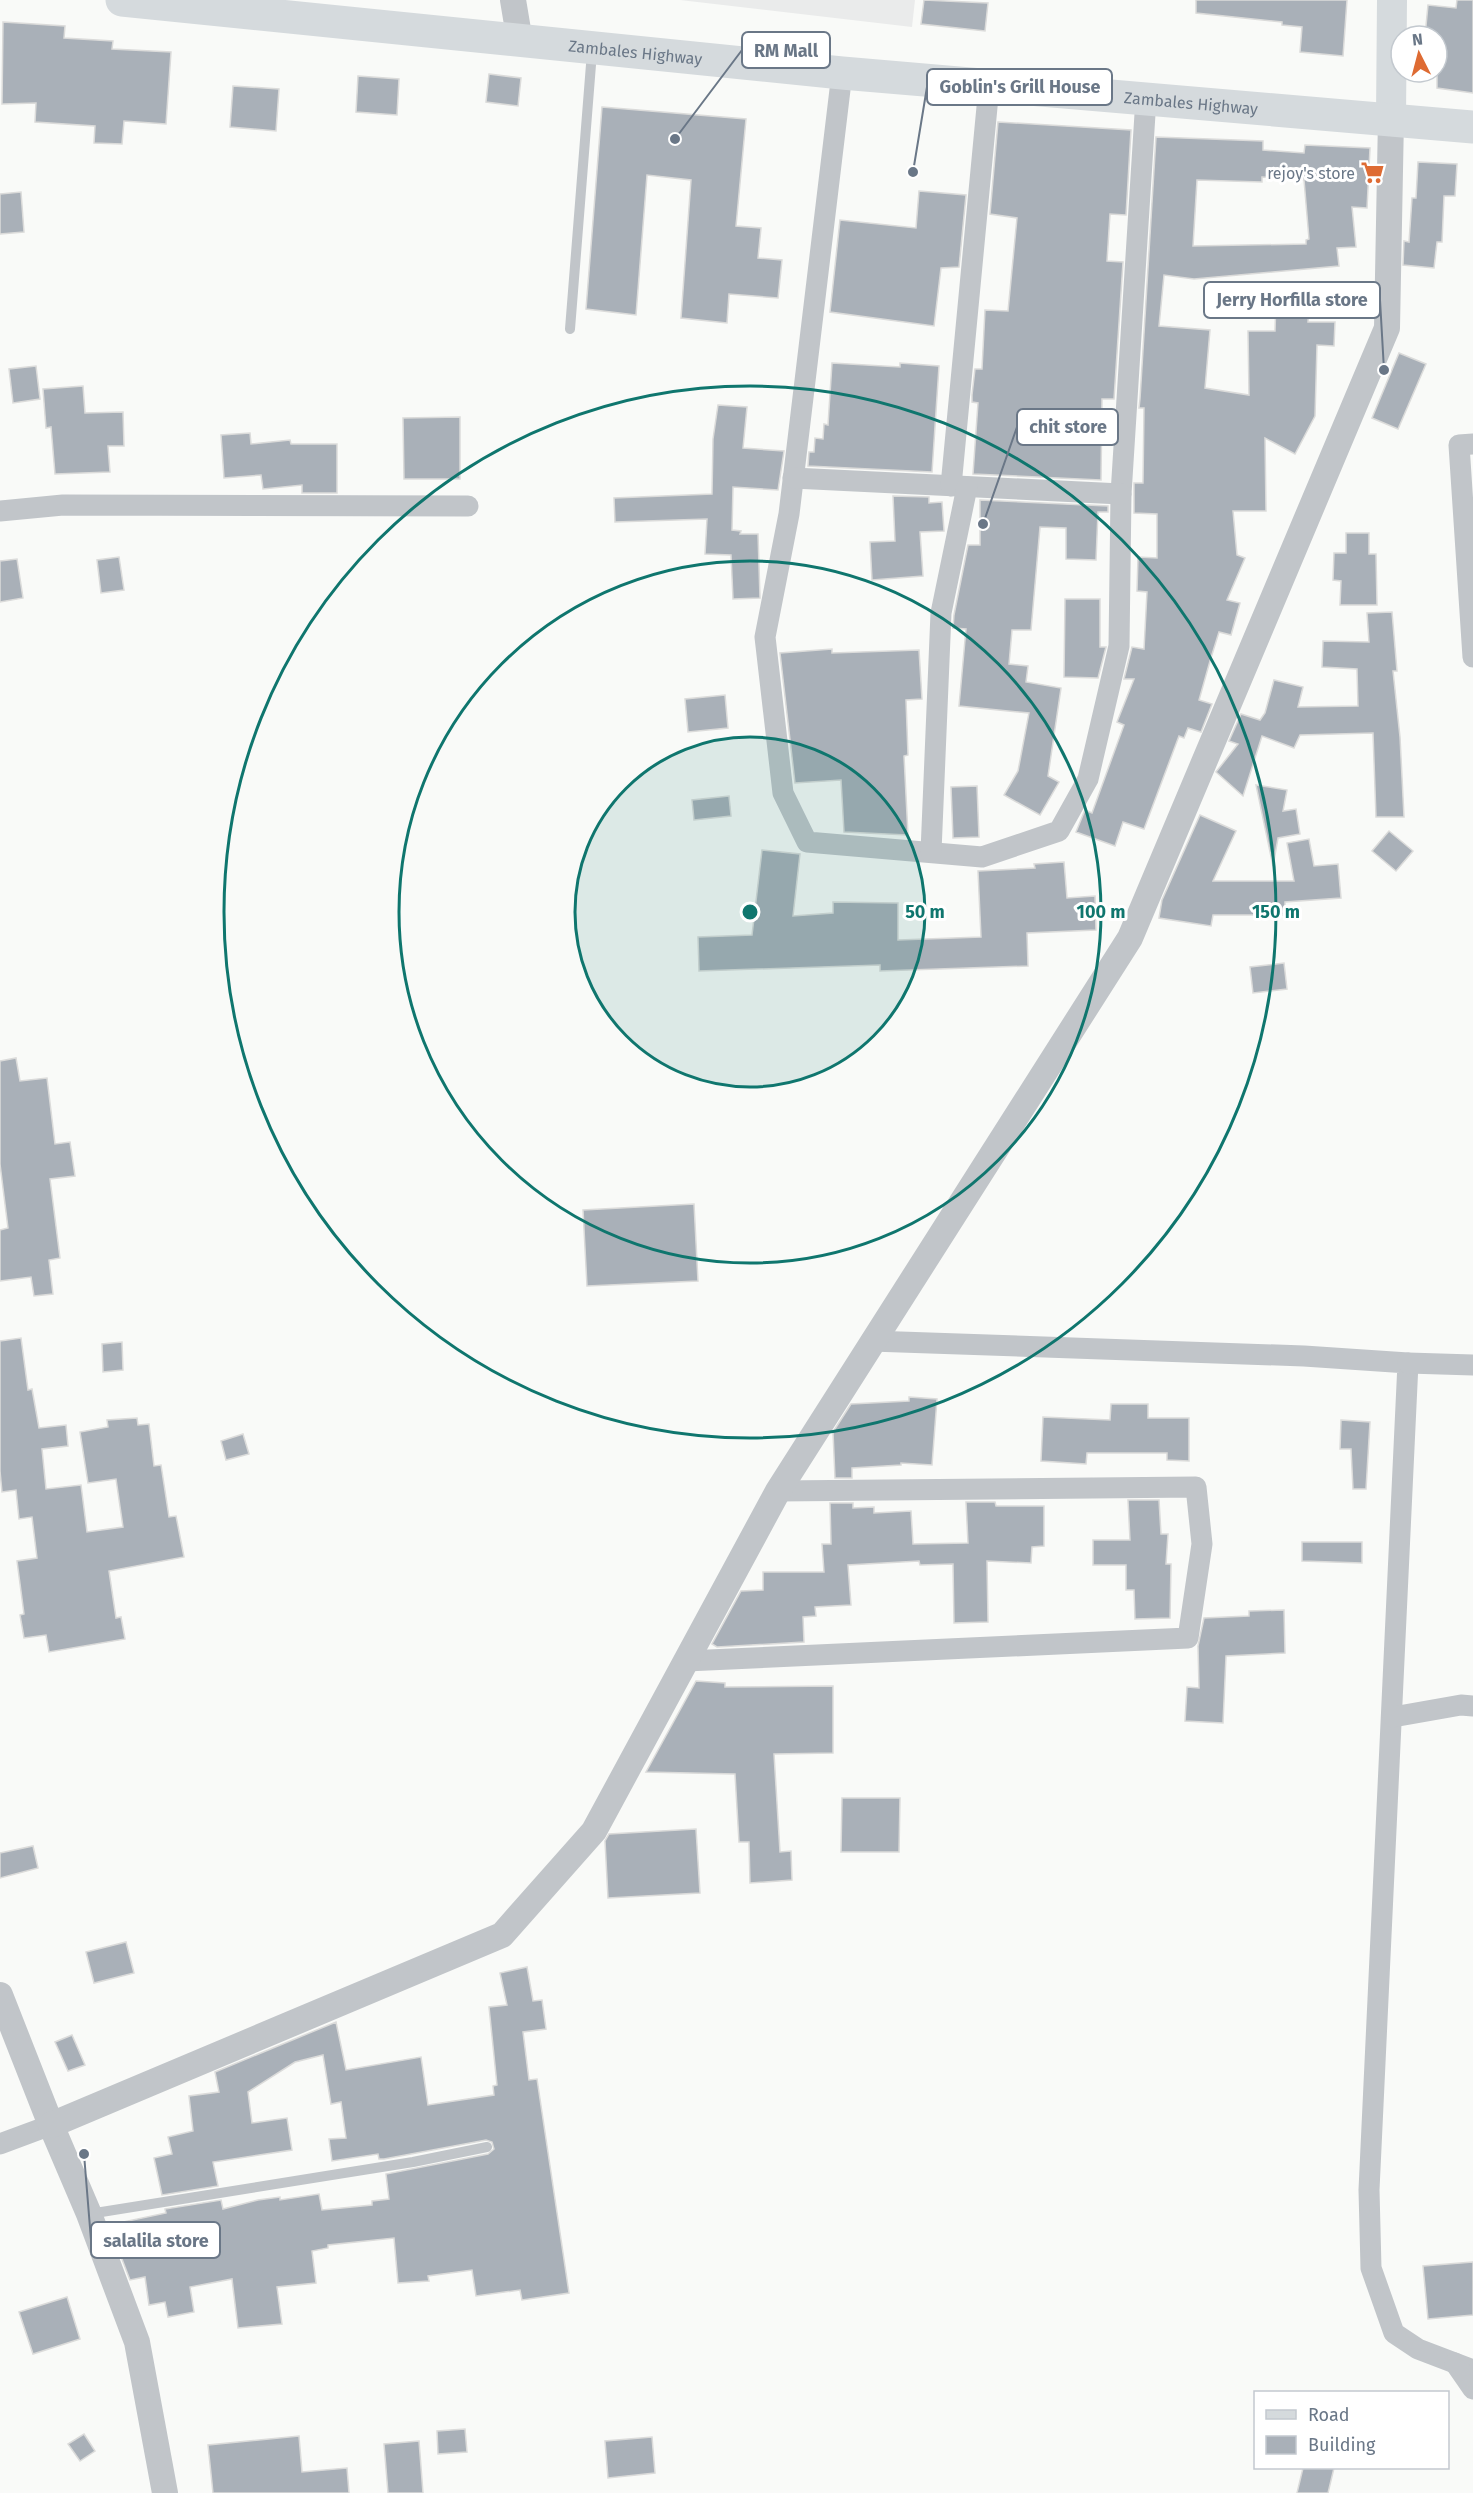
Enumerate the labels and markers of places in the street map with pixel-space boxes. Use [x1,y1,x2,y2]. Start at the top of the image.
callout: RM Mall [742,32,830,68]
callout: Goblin's Grill House [927,69,1112,105]
supermarket icon: rejoy's store [1360,160,1386,186]
place label: rejoy's store [1267,164,1355,183]
callout: Jerry Horfilla store [1204,282,1380,318]
callout: chit store [1017,409,1118,445]
centre of rings [740,902,760,922]
callout: salalila store [91,2222,220,2258]

